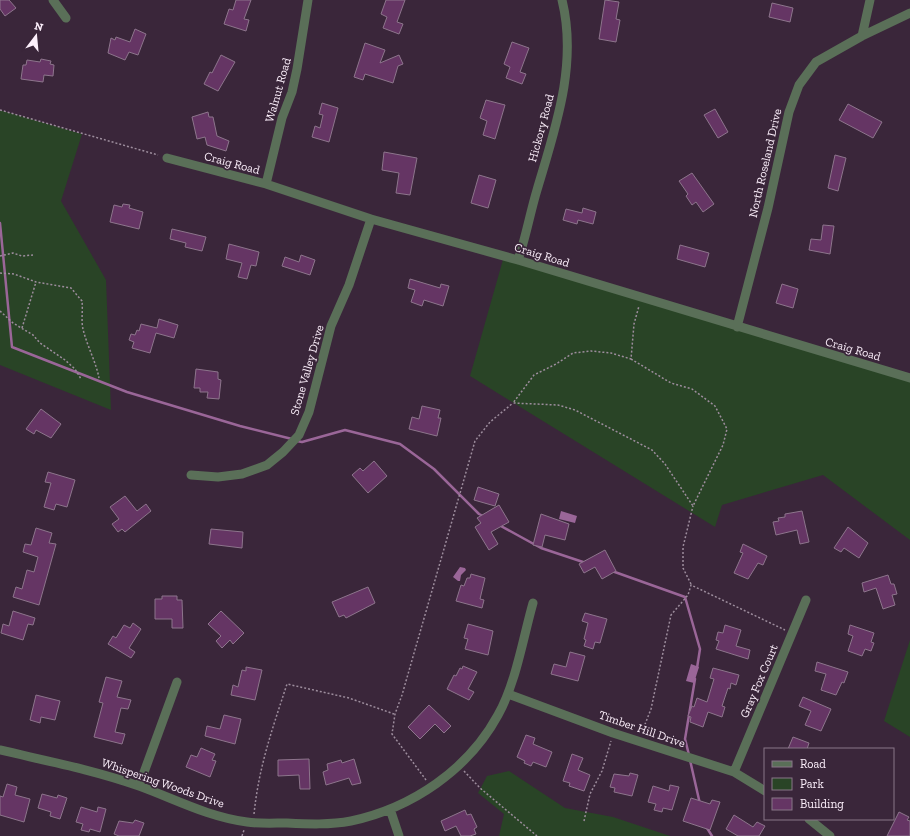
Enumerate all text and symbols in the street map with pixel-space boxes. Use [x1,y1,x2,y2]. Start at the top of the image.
north arrow [16,16,56,56]
text: N [33,19,45,34]
street label: Walnut Road [262,56,294,124]
street label: Hickory Road [525,92,557,163]
street label: North Roseland Drive [746,107,784,219]
street label: Craig Road [203,149,262,177]
street label: Craig Road [513,240,572,270]
street label: Stone Valley Drive [287,323,327,417]
street label: Craig Road [824,334,883,364]
street label: Gray Fox Court [737,641,781,720]
street label: Timber Hill Drive [597,708,687,750]
legend [764,748,894,820]
street label: Whispering Woods Drive [100,755,226,811]
text: Road [800,757,826,771]
text: Park [800,777,825,791]
text: Building [800,797,844,811]

